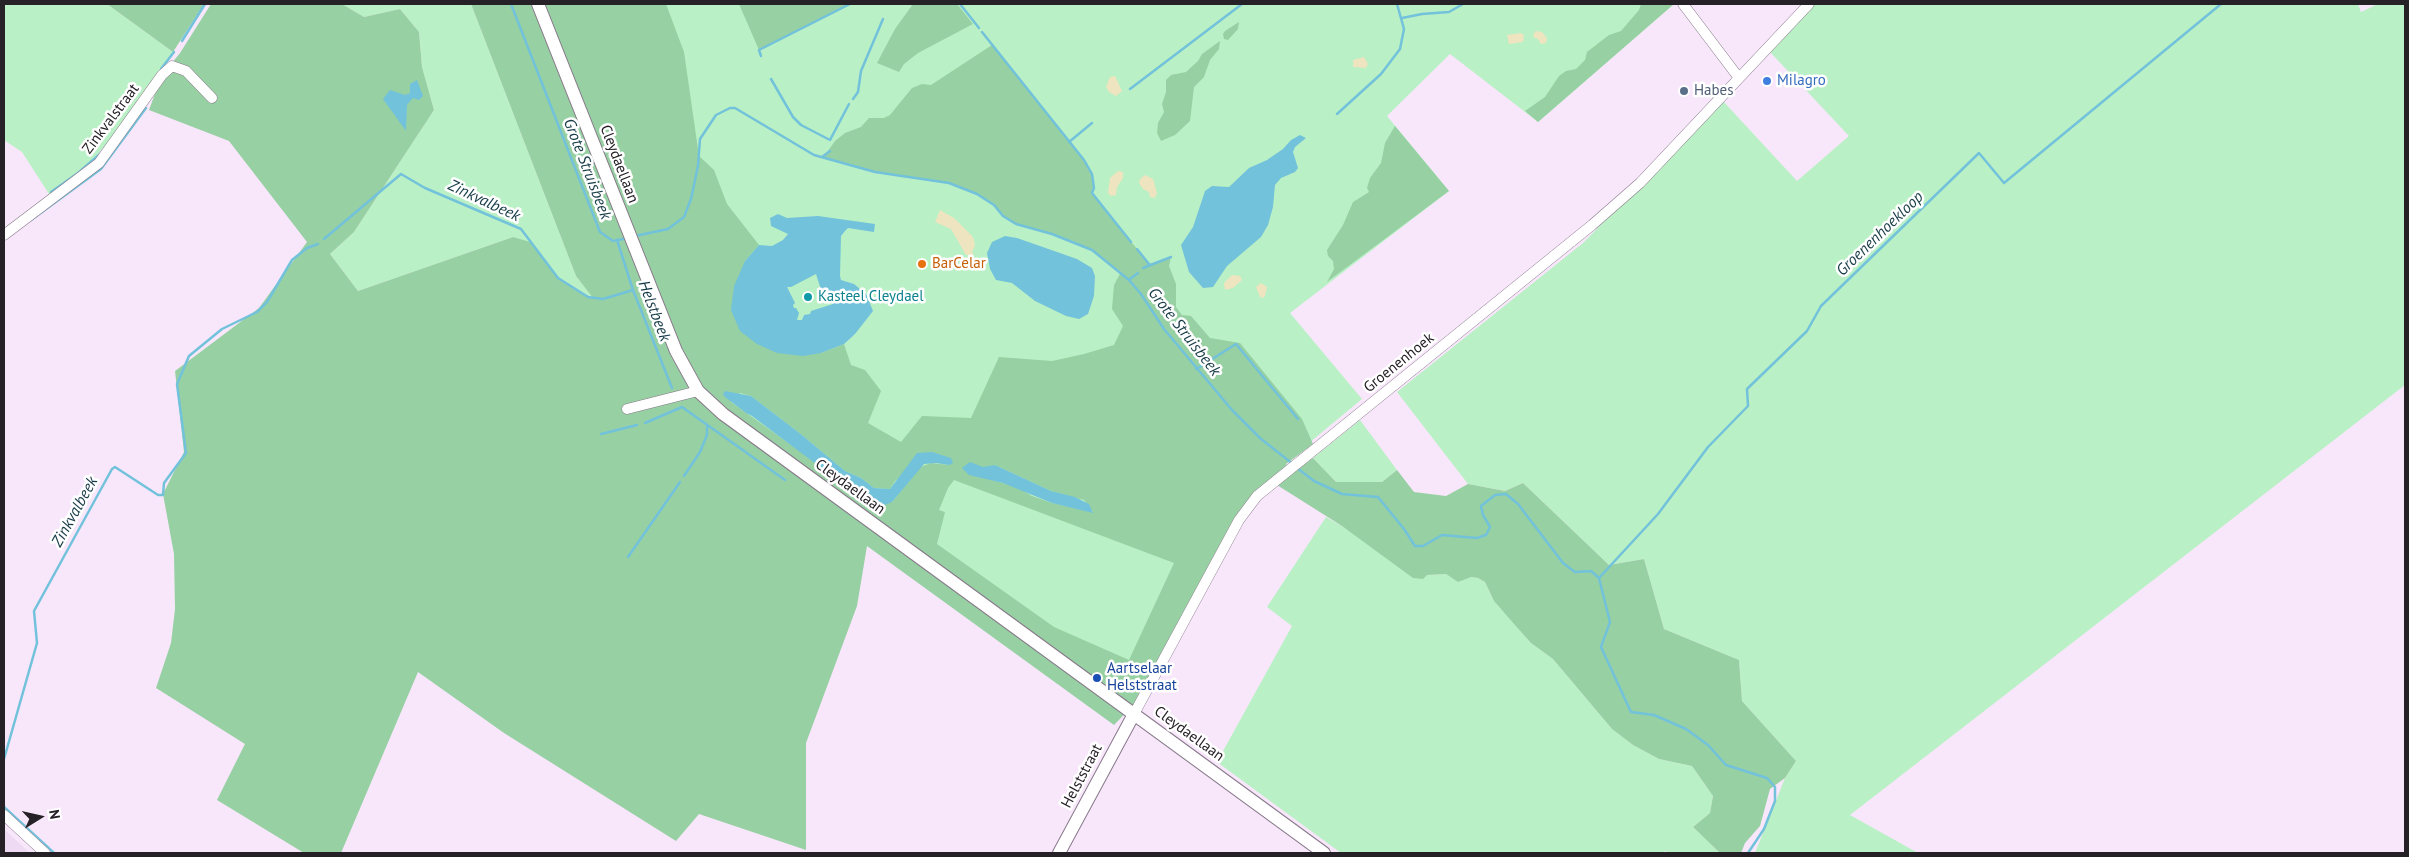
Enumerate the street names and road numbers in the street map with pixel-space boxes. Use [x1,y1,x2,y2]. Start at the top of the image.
street label: Zinkvalstraat [79,80,143,158]
street label: Cleydaellaan [596,122,642,206]
street label: Groenenhoek [1360,329,1438,397]
street label: Cleydaellaan [811,456,889,518]
street label: Cleydaellaan [1150,703,1228,765]
street label: Helststraat [1058,741,1106,811]

